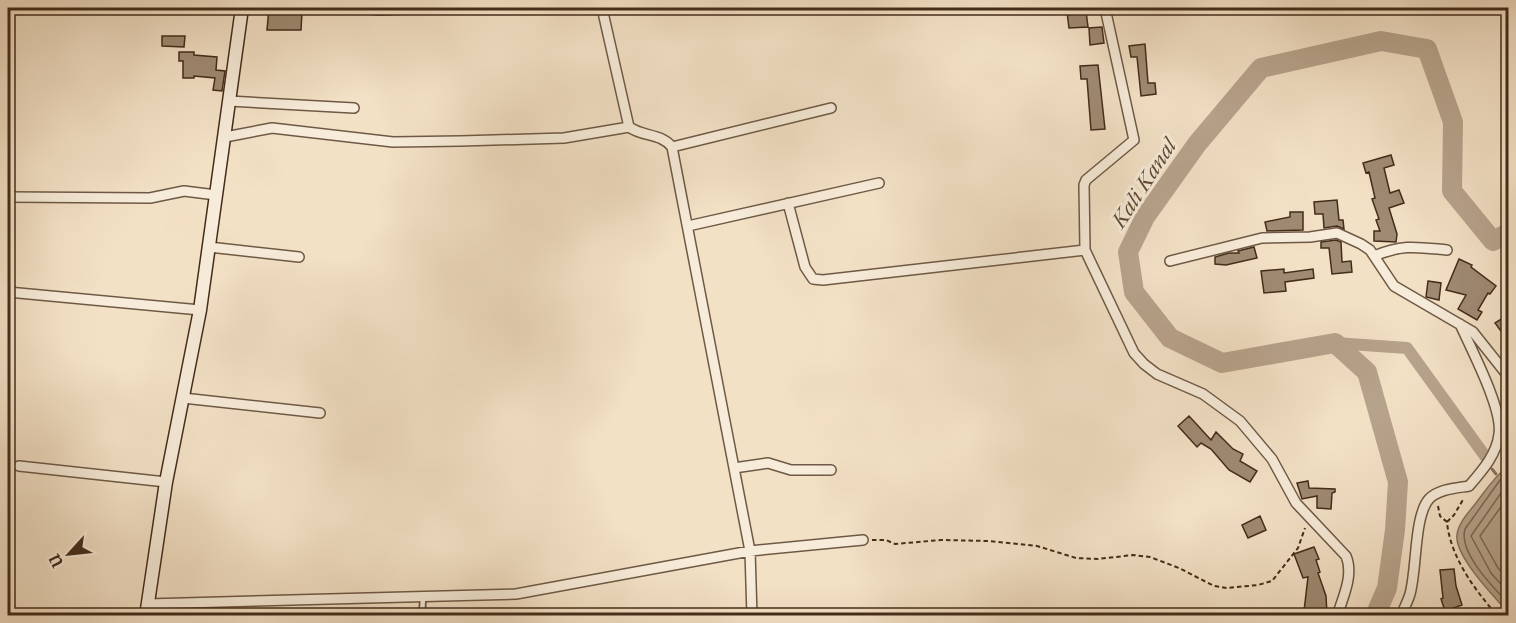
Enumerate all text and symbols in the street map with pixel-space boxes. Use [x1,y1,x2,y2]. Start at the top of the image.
water label: Kali Kanal [1104,132,1184,235]
north arrow [39,524,99,584]
text: U [45,550,68,571]

